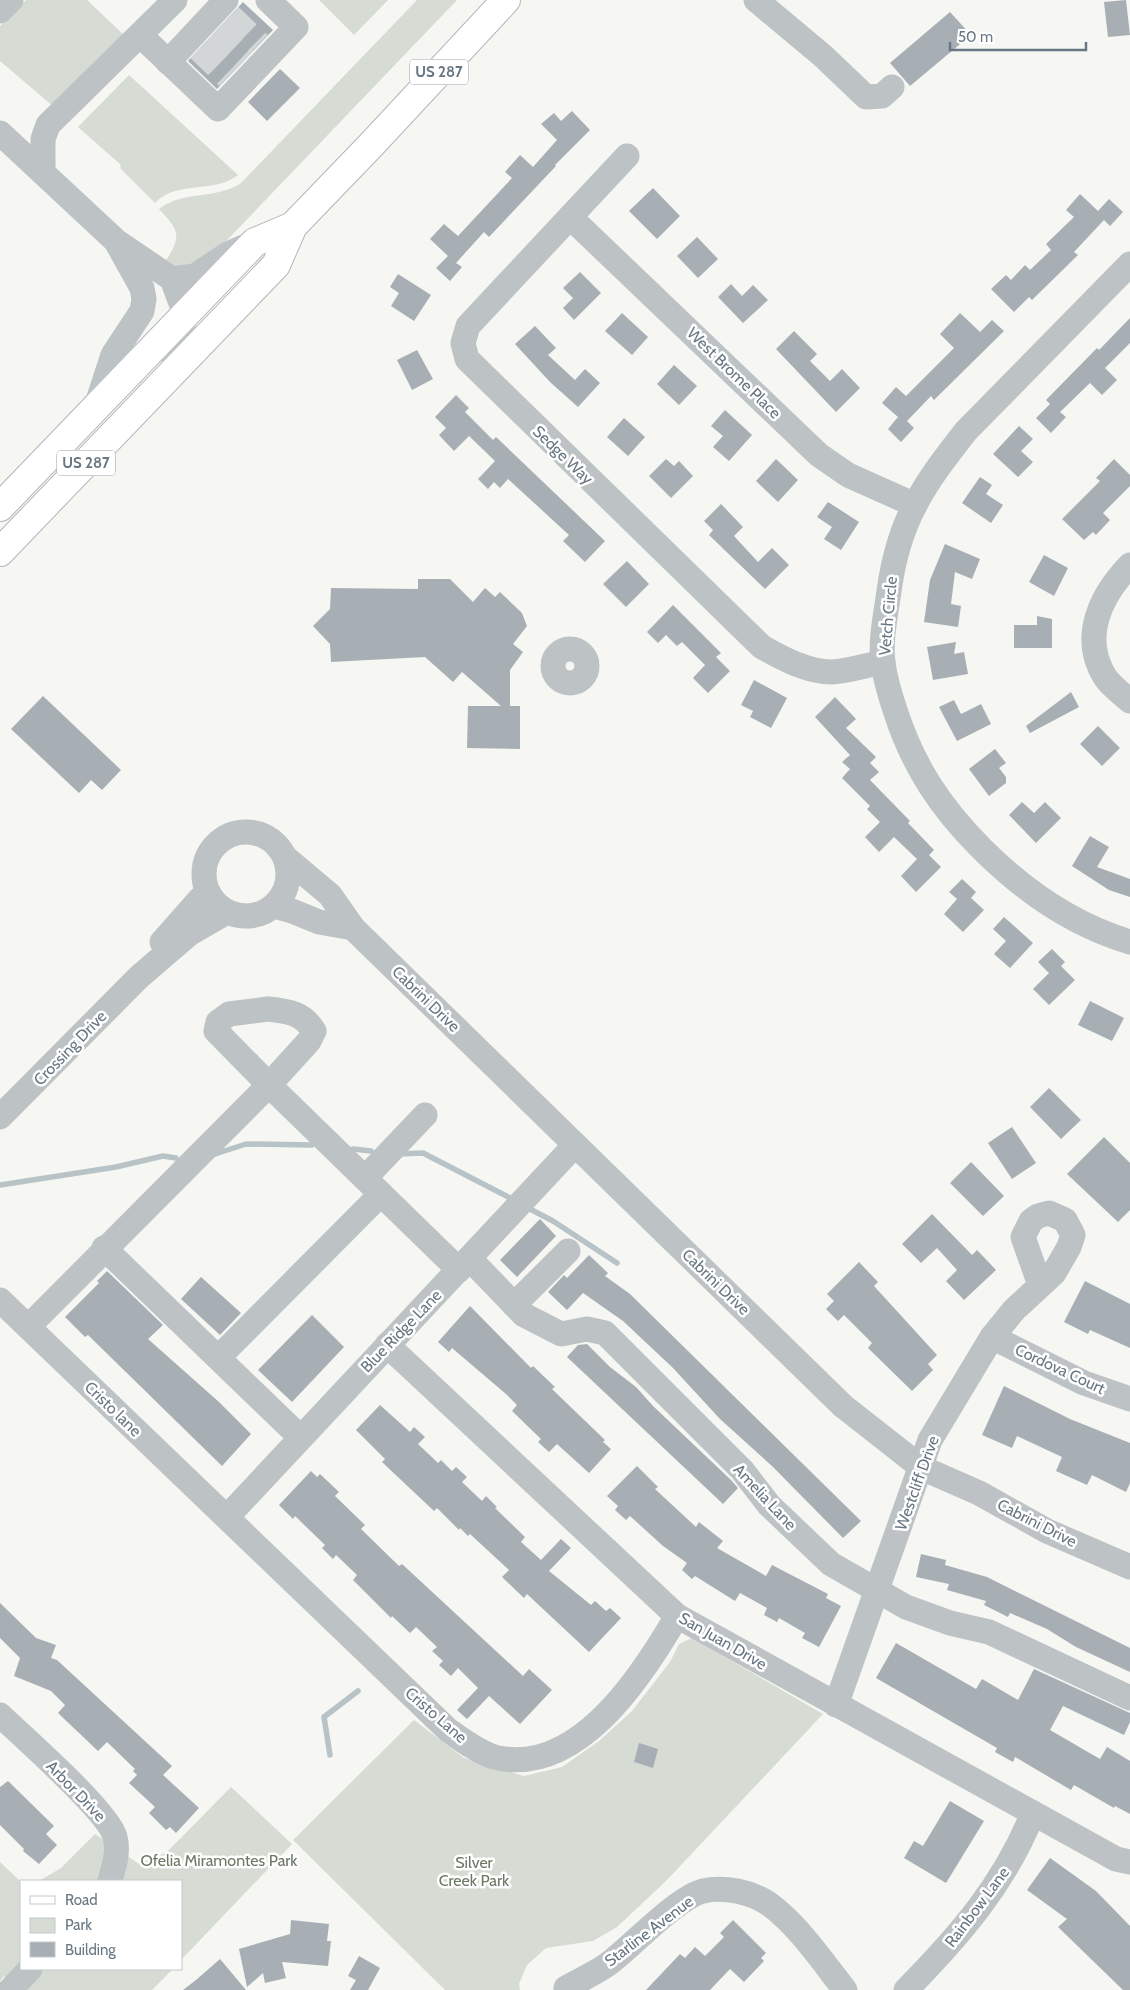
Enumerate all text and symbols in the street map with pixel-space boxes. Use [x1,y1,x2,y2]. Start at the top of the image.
scale bar [950,20,1086,52]
text: 50 m [958,28,993,46]
road number: US 287 [410,60,468,84]
street label: West Brome Place [683,323,785,423]
street label: Sedge Way [529,422,597,488]
road number: US 287 [57,450,115,476]
street label: Vetch Circle [875,576,901,656]
street label: Cabrini Drive [388,962,464,1036]
street label: Crossing Drive [30,1007,110,1089]
street label: Cabrini Drive [678,1245,754,1319]
street label: Blue Ridge Lane [357,1286,445,1376]
street label: Cordova Court [1012,1340,1109,1398]
street label: Cristo lane [81,1377,145,1441]
street label: Westcliff Drive [891,1433,943,1533]
street label: Amelia Lane [730,1460,800,1534]
street label: Cabrini Drive [994,1495,1080,1551]
street label: San Juan Drive [676,1608,770,1674]
street label: Cristo Lane [401,1683,471,1747]
street label: Arbor Drive [42,1757,110,1825]
park label: Ofelia Miramontes Park [140,1851,298,1870]
park label: Silver Creek Park [439,1853,510,1890]
street label: Rainbow Lane [941,1863,1013,1951]
legend [20,1880,182,1970]
text: Road [65,1891,98,1909]
street label: Starline Avenue [601,1892,697,1970]
text: Park [65,1916,92,1934]
text: Building [65,1941,116,1959]

